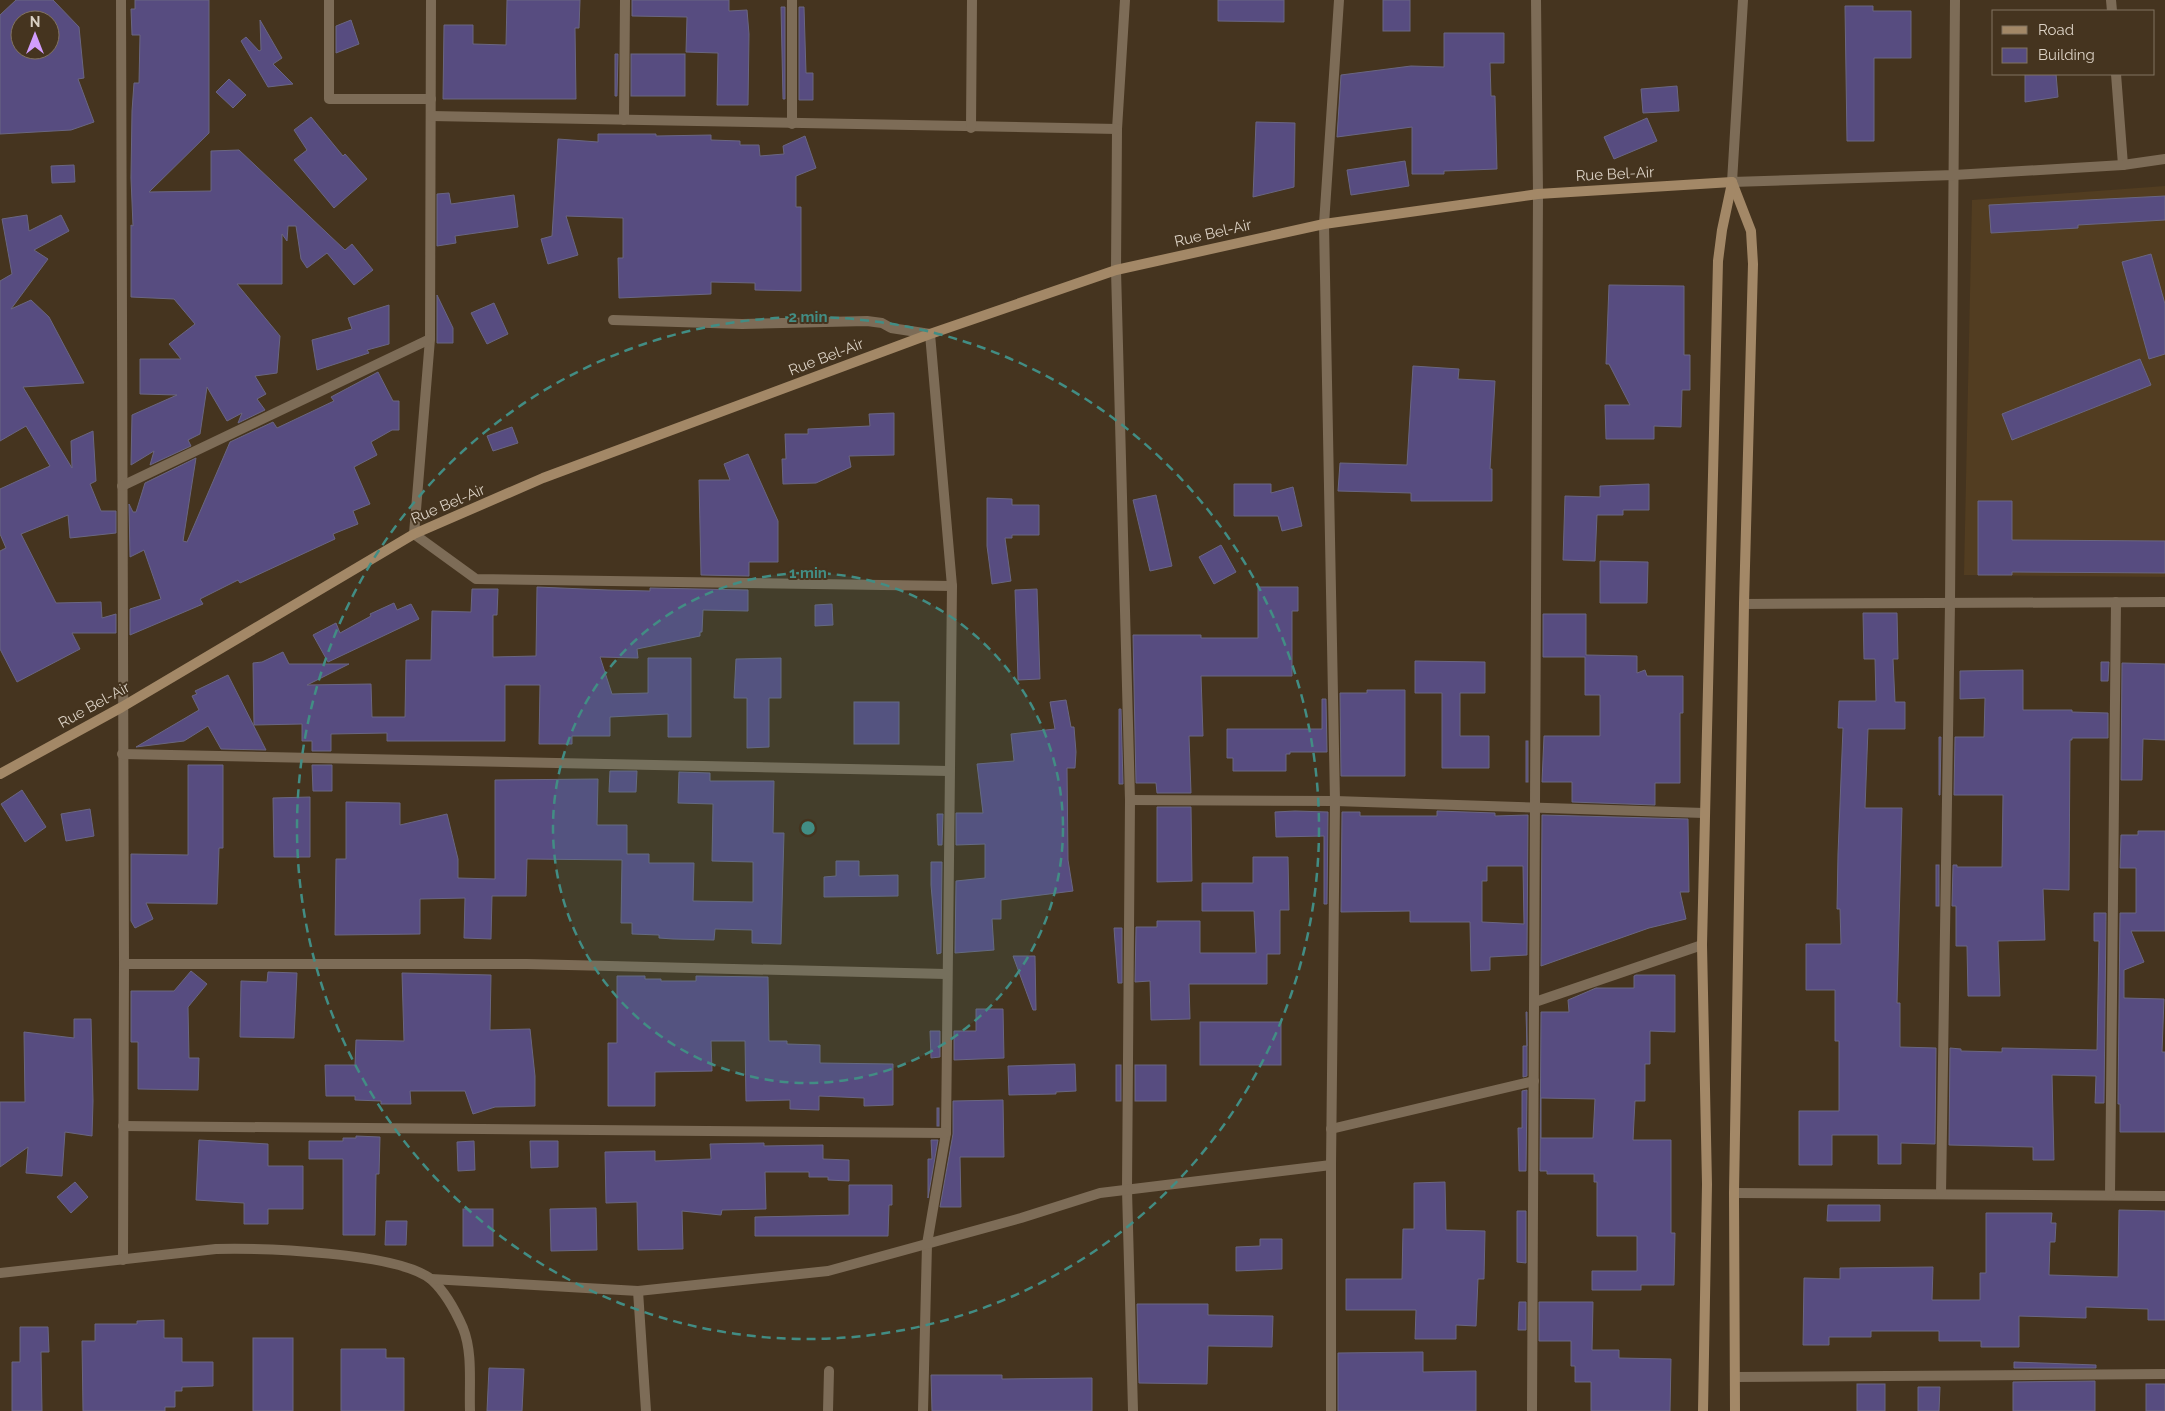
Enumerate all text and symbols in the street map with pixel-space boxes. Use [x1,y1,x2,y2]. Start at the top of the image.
north arrow [10,10,60,60]
legend [1992,10,2155,75]
text: N [30,14,40,30]
text: Road [2038,21,2074,39]
text: Building [2038,46,2095,64]
street label: Rue Bel-Air [1575,163,1656,185]
street label: Rue Bel-Air [1173,215,1254,251]
text: 2 min [789,308,827,326]
street label: Rue Bel-Air [786,334,867,380]
street label: Rue Bel-Air [408,480,488,528]
text: 1 min [789,564,827,582]
street label: Rue Bel-Air [55,678,133,732]
centre of rings [799,819,817,837]

